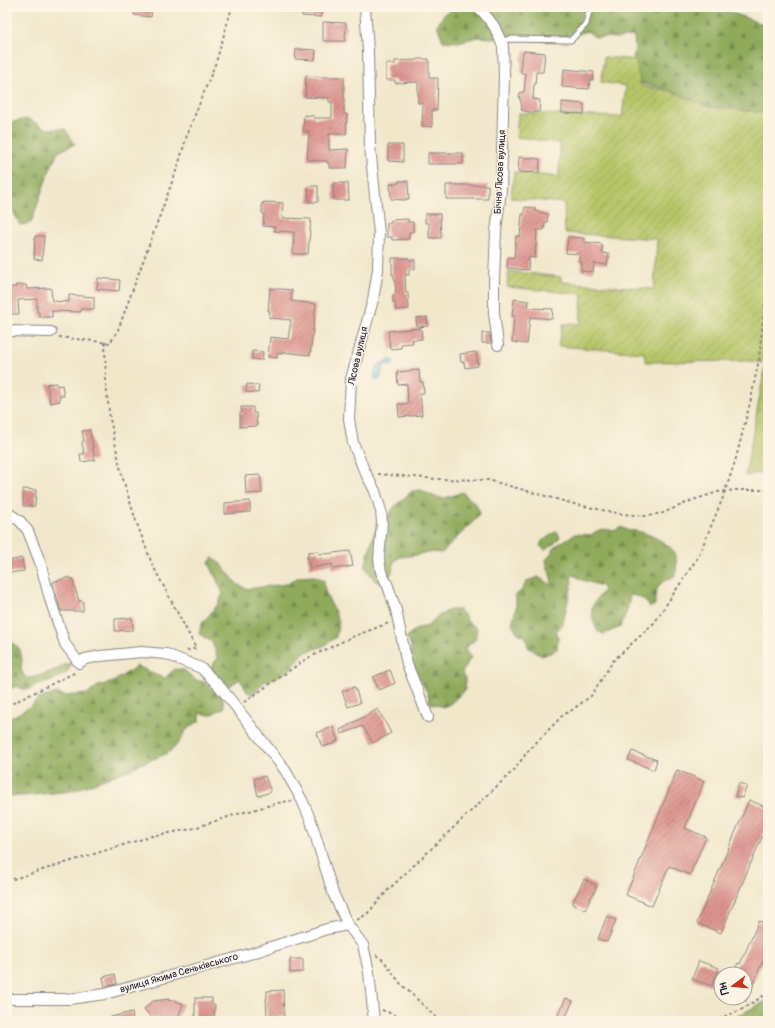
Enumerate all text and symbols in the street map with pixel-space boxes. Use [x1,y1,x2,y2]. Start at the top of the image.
street label: Бічна Лісова вулиця [492,129,508,214]
street label: Лісова вулиця [345,325,371,387]
street label: вулиця Якима Сеньківського [119,950,240,996]
north arrow [713,966,753,1006]
text: Пн [716,981,732,996]

